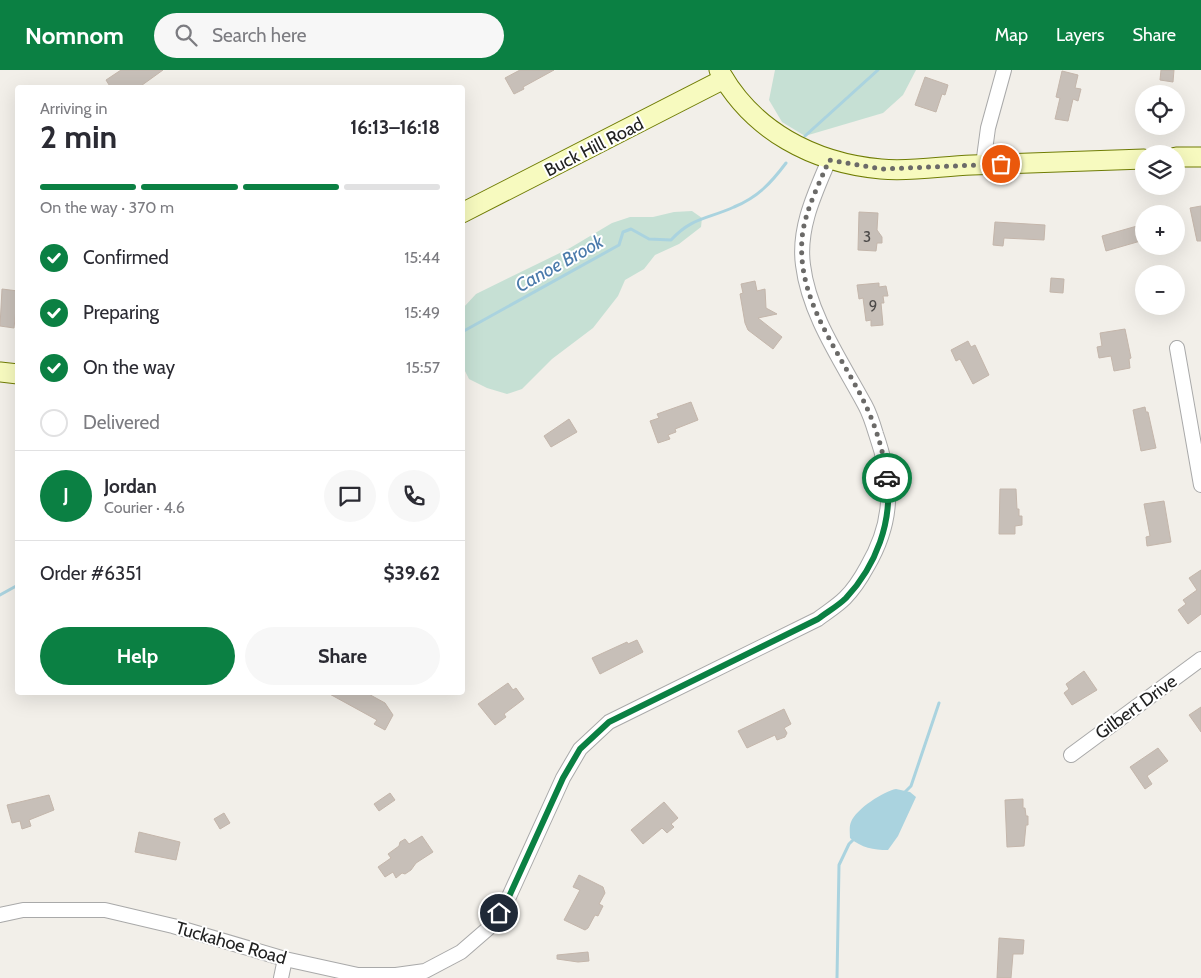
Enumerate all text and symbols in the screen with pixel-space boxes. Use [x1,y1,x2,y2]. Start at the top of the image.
search box [154,13,504,58]
text: Nomnom [25,21,124,50]
icon: search [172,21,200,49]
text: Search here [212,24,306,47]
text: Map [995,24,1028,46]
text: Layers [1056,24,1105,46]
text: Share [1133,24,1176,46]
map controls [1135,85,1185,315]
button: locate [1135,85,1185,135]
text: Arriving in [40,99,107,118]
street label: Buck Hill Road [541,113,647,181]
text: 16:13–16:18 [350,116,440,139]
text: 2 min [40,117,117,156]
pin [980,143,1022,185]
button: layers [1135,145,1185,195]
icon: bag [987,150,1015,178]
text: On the way · 370 m [40,198,174,217]
button: + [1135,205,1185,255]
house number: 3 [863,228,871,246]
water label: Canoe Brook [511,229,608,297]
icon: check [40,244,68,272]
text: Confirmed [83,246,169,269]
text: 15:44 [404,248,440,267]
button: − [1135,265,1185,315]
house number: 9 [869,297,877,315]
icon: check [40,299,68,327]
text: Preparing [83,301,159,324]
text: 15:49 [404,303,440,322]
icon: check [40,354,68,382]
text: On the way [83,356,175,379]
text: 15:57 [406,358,440,377]
text: Delivered [83,411,160,434]
courier [862,453,912,503]
icon: car [873,464,901,492]
button: chat [324,470,376,522]
button: phone [388,470,440,522]
text: Jordan [104,475,157,498]
text: J [63,484,69,507]
text: Courier · 4.6 [104,498,185,517]
text: Order #6351 [40,562,142,585]
text: $39.62 [383,562,440,585]
button: Help [40,627,235,685]
button: Share [245,627,440,685]
street label: Gilbert Drive [1091,670,1181,744]
pin [478,892,520,934]
icon: home [485,899,513,927]
street label: Tuckahoe Road [173,917,289,969]

